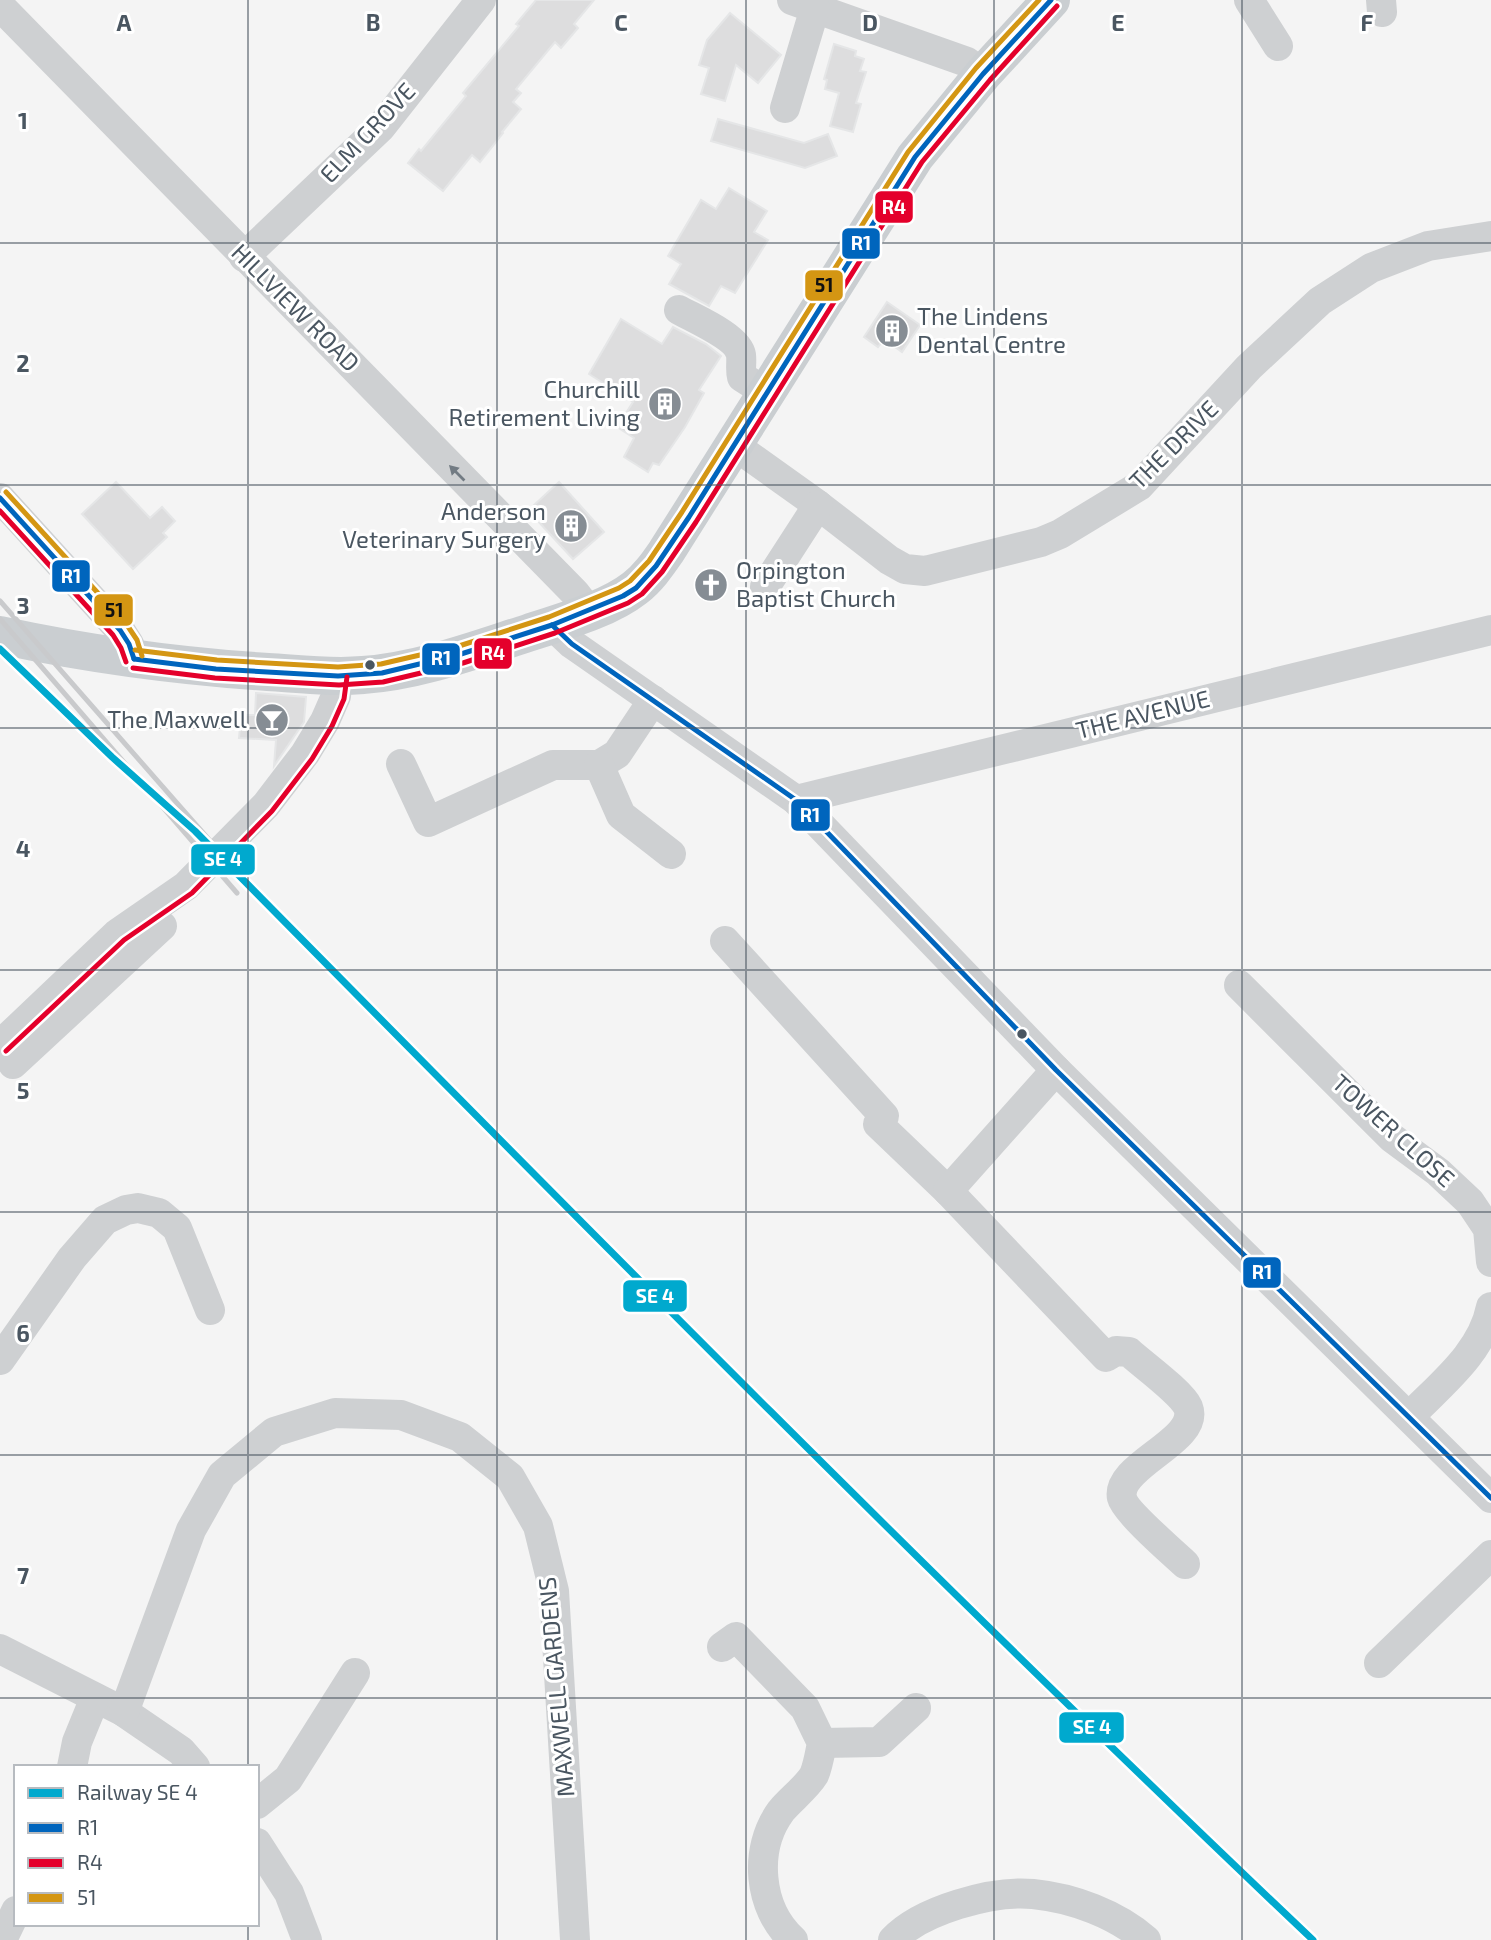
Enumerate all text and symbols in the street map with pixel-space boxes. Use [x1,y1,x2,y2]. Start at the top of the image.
text: A [116,8,132,36]
text: B [366,8,380,36]
text: C [614,8,628,36]
text: D [862,8,878,36]
text: E [1111,8,1125,36]
text: F [1361,8,1374,36]
street label: ELM GROVE [313,76,420,188]
text: 1 [18,106,28,134]
line badge: R4 [874,190,914,224]
text: R4 [882,195,906,218]
line badge: R1 [841,227,881,260]
text: R1 [851,231,871,254]
street label: HILLVIEW ROAD [226,237,366,377]
line badge: 51 [804,269,844,302]
text: 51 [815,273,833,296]
place label: The Lindens Dental Centre [917,301,1066,358]
building icon: The Lindens Dental Centre [873,312,911,350]
text: 2 [16,349,30,377]
place label: Churchill Retirement Living [448,374,640,431]
building icon: Churchill Retirement Living [646,385,684,423]
street label: THE DRIVE [1122,393,1223,494]
one-way arrow [450,465,466,482]
place label: Anderson Veterinary Surgery [342,496,546,553]
building icon: Anderson Veterinary Surgery [552,507,590,545]
place label: Orpington Baptist Church [736,555,896,612]
line badge: R1 [51,559,91,593]
text: R1 [61,564,81,587]
church icon: Orpington Baptist Church [692,566,730,604]
text: 3 [16,591,30,619]
line badge: 51 [93,593,134,627]
text: 51 [105,598,123,621]
line badge: R4 [473,637,513,670]
text: R4 [481,641,505,664]
line badge: R1 [421,642,461,676]
text: R1 [431,646,451,669]
unlabelled marker [363,658,377,672]
street label: THE AVENUE [1073,683,1212,744]
bar icon: The Maxwell [253,701,291,739]
place label: The Maxwell [107,704,247,733]
line badge: R1 [790,798,831,832]
text: R1 [800,803,820,826]
text: 4 [16,834,30,862]
line badge: SE 4 [190,843,256,876]
text: SE 4 [204,847,242,870]
unlabelled marker [1015,1027,1029,1041]
street label: TOWER CLOSE [1327,1067,1461,1192]
text: 5 [17,1076,29,1104]
line badge: R1 [1242,1256,1282,1289]
text: R1 [1252,1260,1272,1283]
line badge: SE 4 [622,1279,688,1313]
text: SE 4 [636,1284,674,1307]
text: 6 [16,1319,30,1347]
text: 7 [17,1561,29,1589]
street label: MAXWELL GARDENS [531,1576,580,1798]
line badge: SE 4 [1058,1711,1125,1744]
text: SE 4 [1073,1715,1111,1738]
legend [14,1765,259,1926]
text: Railway SE 4 [77,1779,198,1804]
text: R1 [77,1814,98,1839]
text: R4 [77,1849,103,1874]
text: 51 [77,1884,97,1909]

